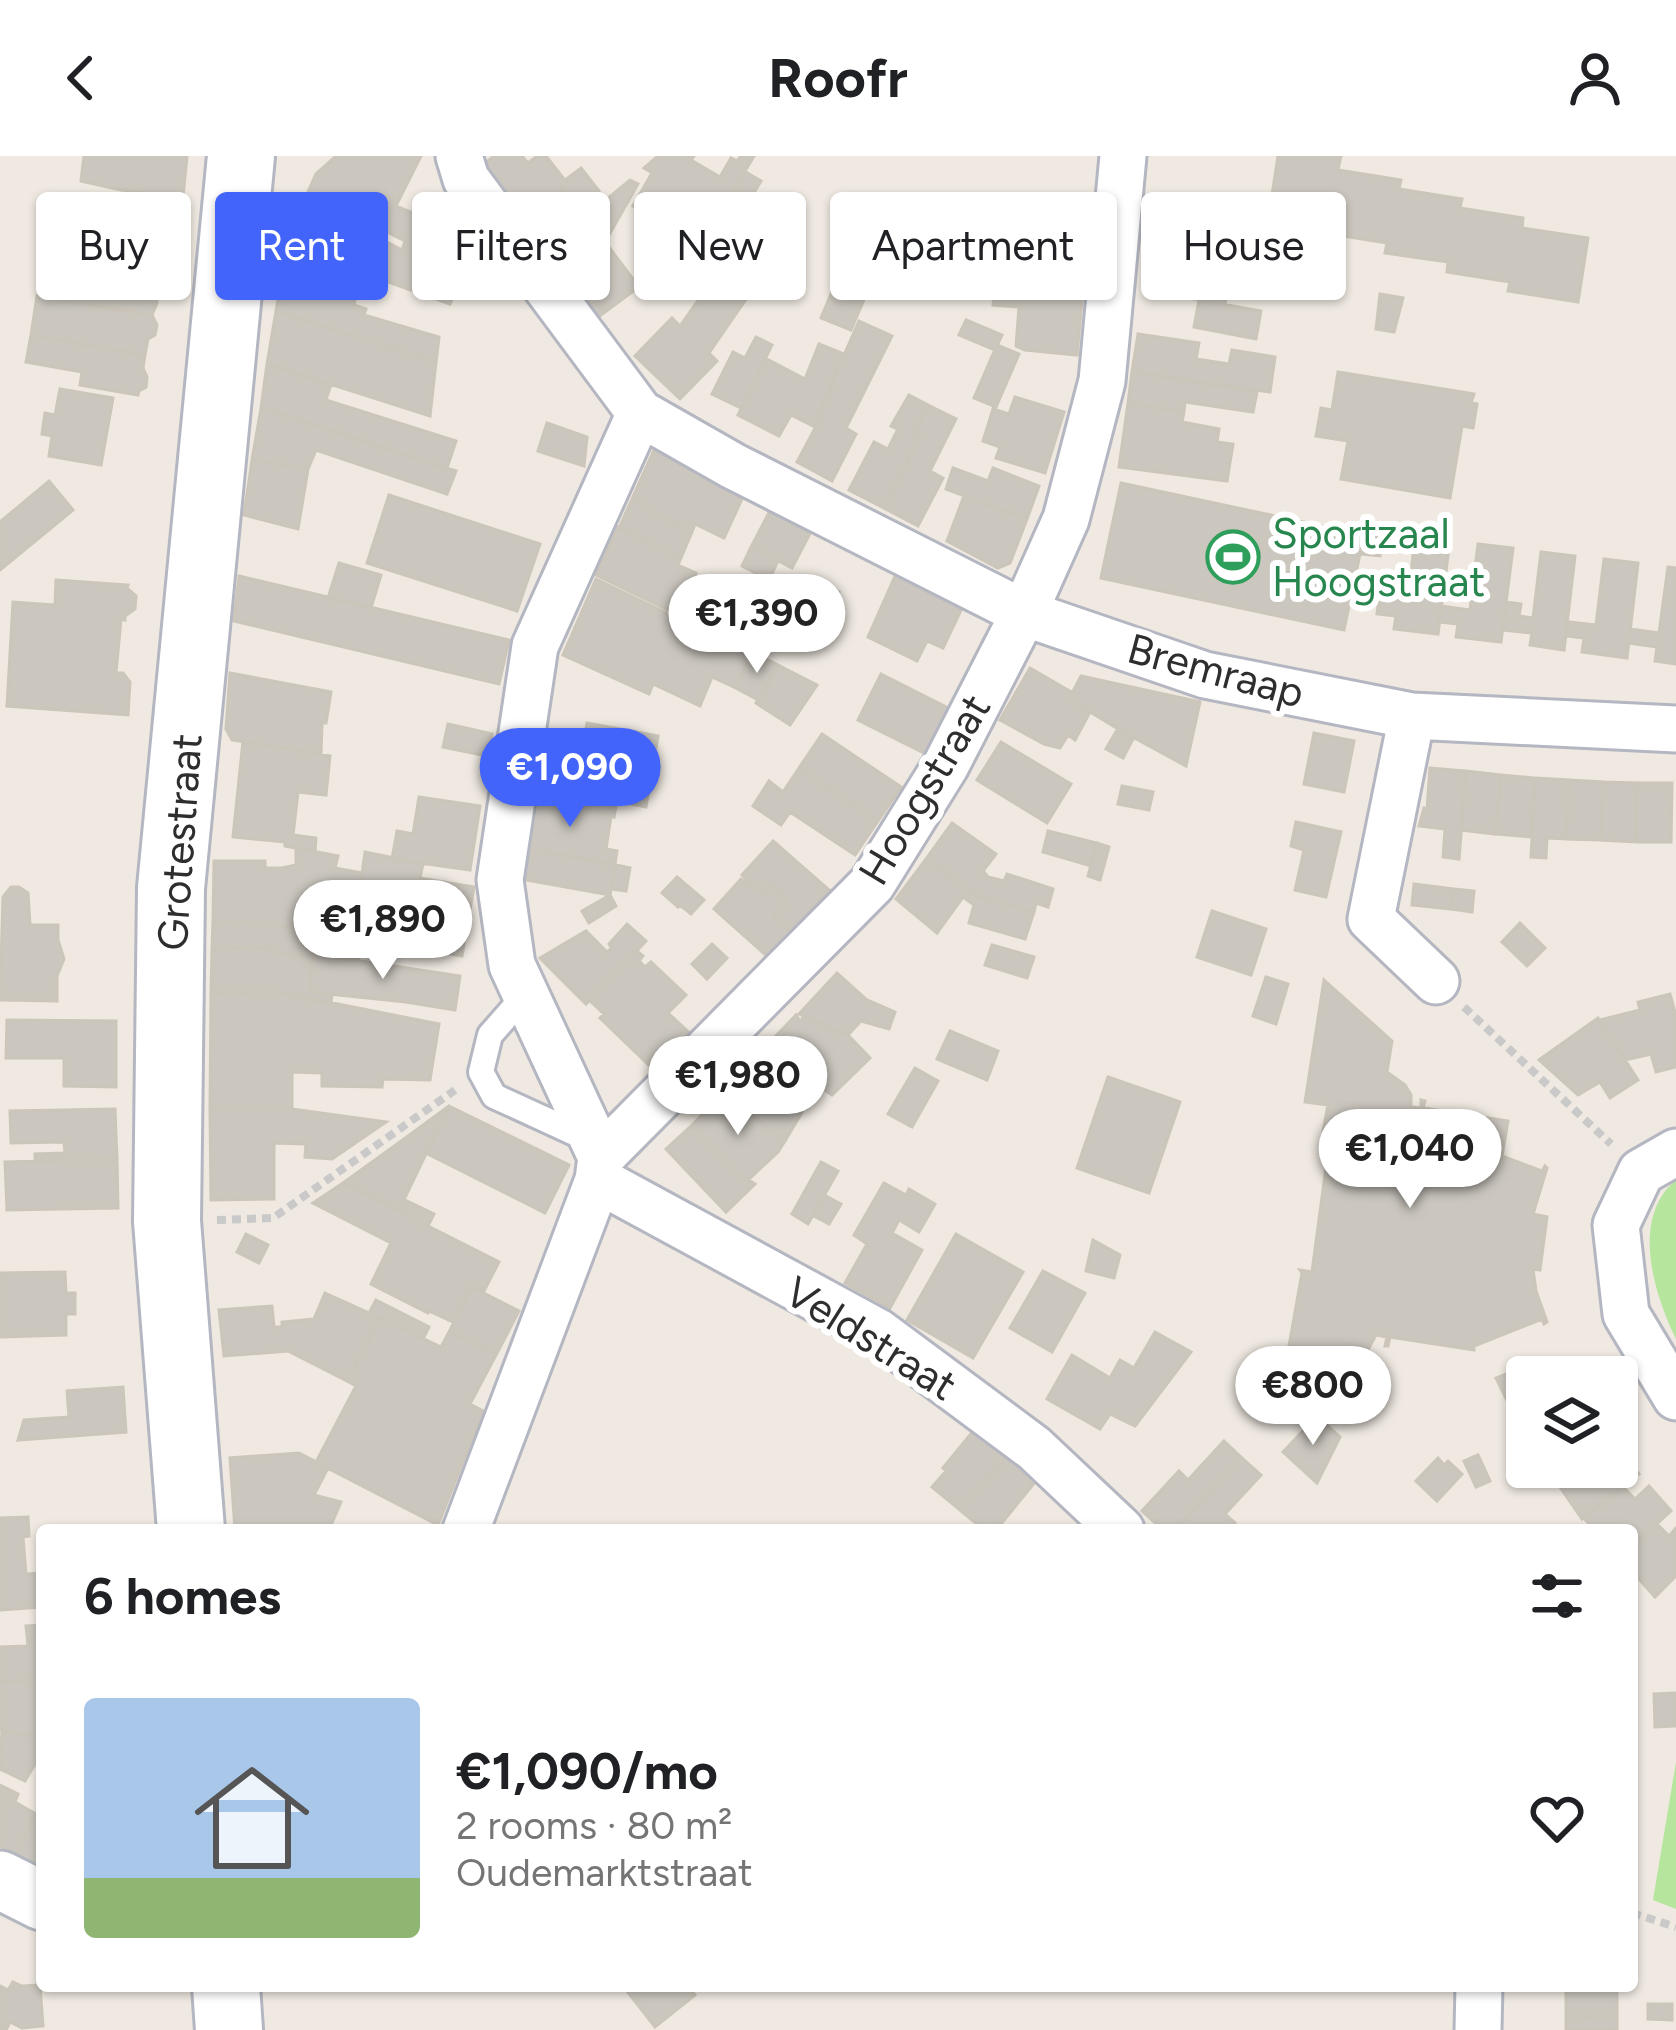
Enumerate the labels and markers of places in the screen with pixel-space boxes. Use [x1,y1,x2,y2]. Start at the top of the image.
place label: Sportzaal Hoogstraat [1272,508,1485,607]
sports icon: Sportzaal Hoogstraat [1205,529,1261,585]
pin: €1,390 [659,574,855,676]
pin: €1,090 [472,728,668,830]
pin: €1,890 [285,880,481,982]
pin: €1,980 [640,1036,836,1138]
pin: €1,040 [1312,1109,1508,1211]
pin: €800 [1242,1346,1384,1448]

